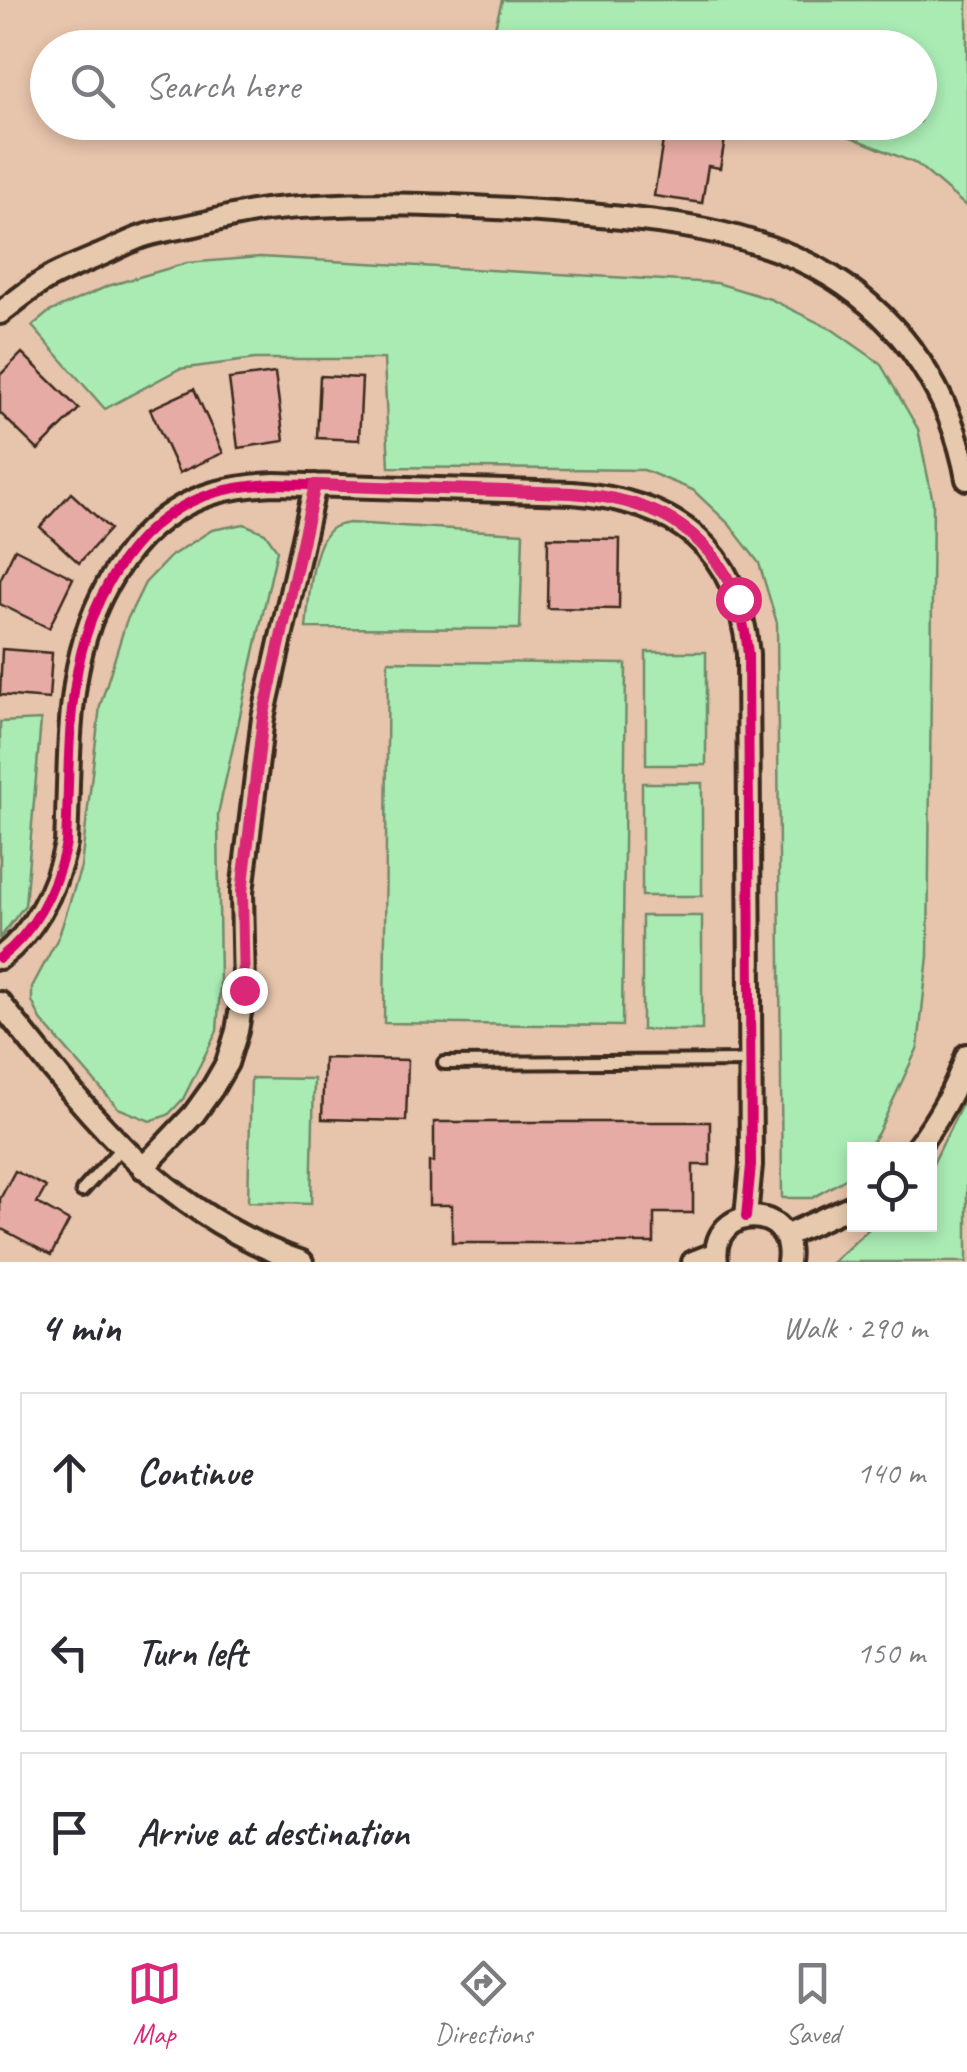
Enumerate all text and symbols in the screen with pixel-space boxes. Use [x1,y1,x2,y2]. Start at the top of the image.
search box [30,30,937,140]
icon: search [65,58,120,113]
text: Search here [145,62,300,109]
route start [716,577,762,623]
route end [222,968,268,1014]
map controls [847,1142,937,1232]
button: locate [847,1142,937,1232]
text: 4 min [40,1301,120,1354]
text: Walk · 290 m [783,1307,927,1348]
icon: ahead [42,1445,97,1500]
text: Continue [137,1449,251,1496]
text: 140 m [856,1452,925,1493]
icon: left [42,1625,97,1680]
text: Turn left [137,1629,247,1676]
text: 150 m [856,1632,925,1673]
icon: arrive [42,1805,97,1860]
text: Arrive at destination [137,1809,409,1856]
tab: Map [127,1956,182,2051]
tab: Directions [435,1956,532,2051]
tab: Saved [785,1956,840,2051]

